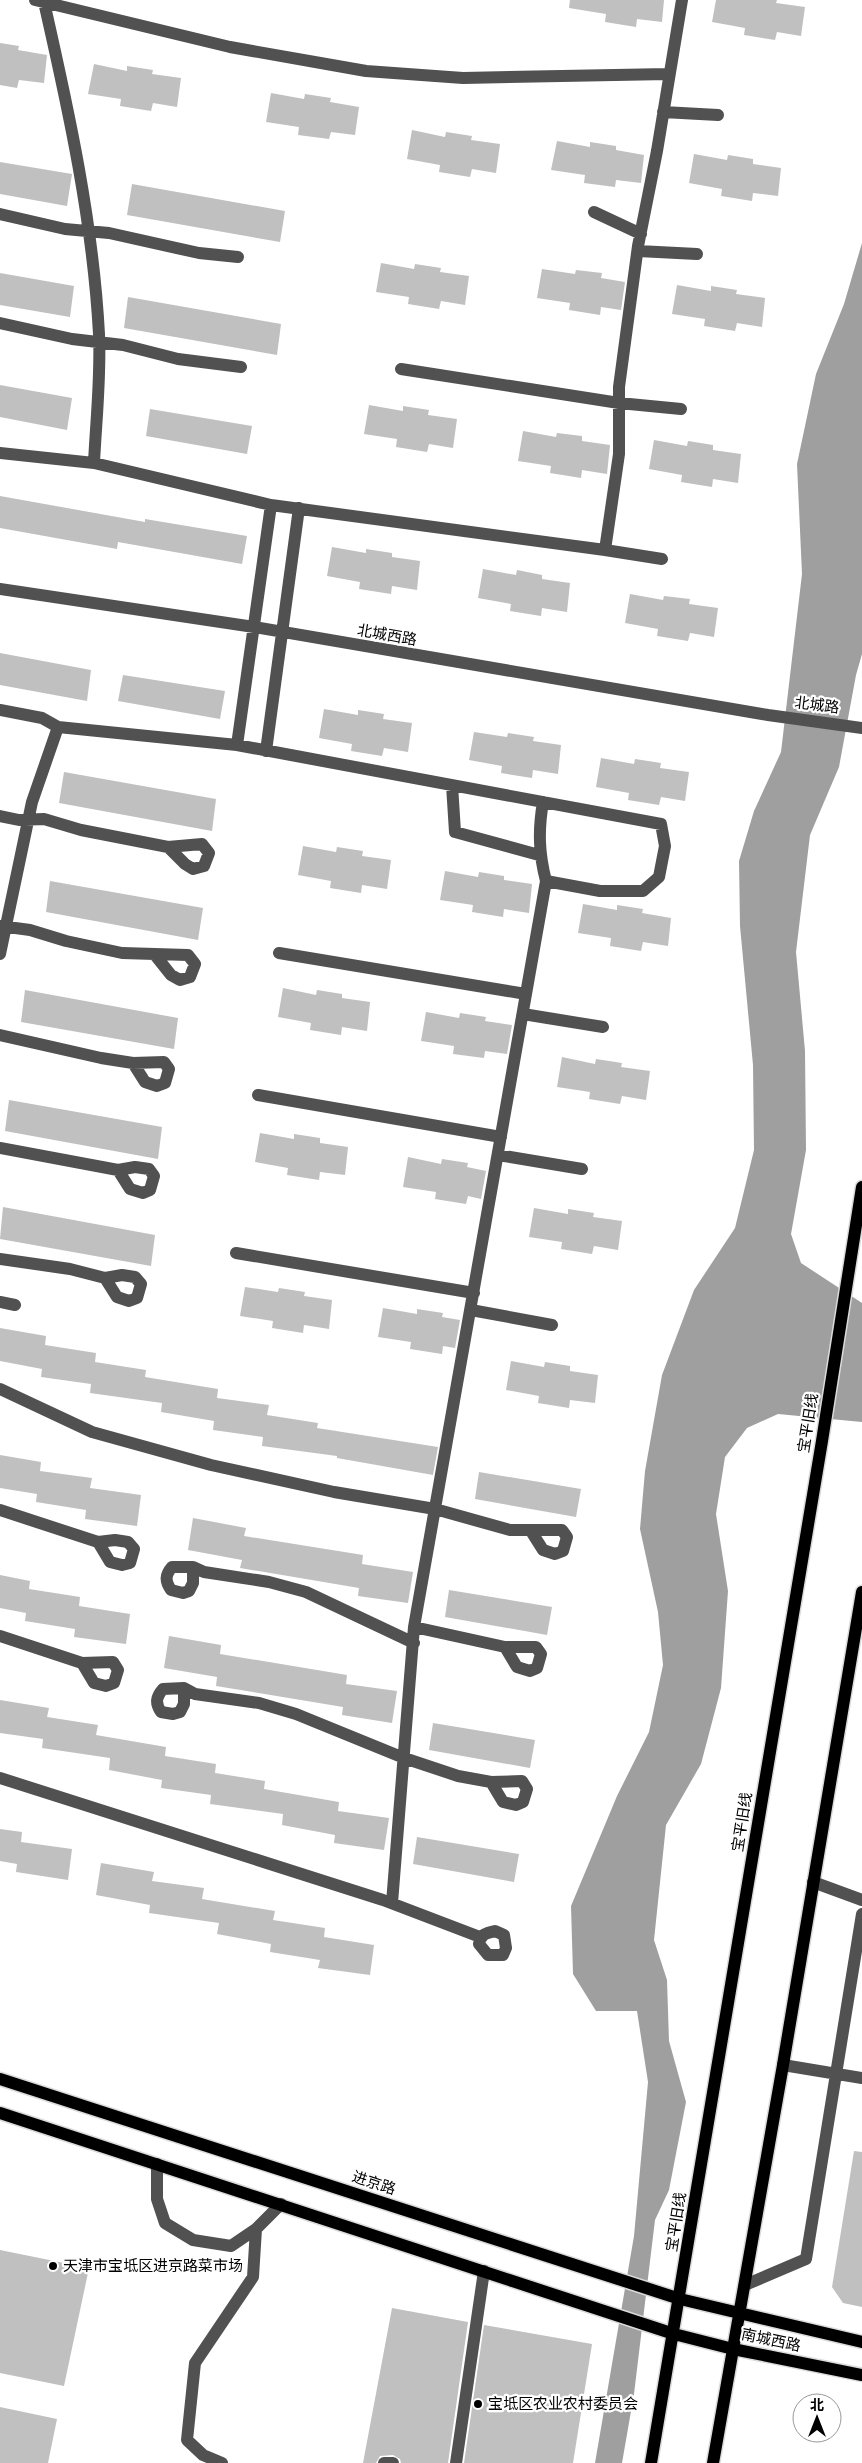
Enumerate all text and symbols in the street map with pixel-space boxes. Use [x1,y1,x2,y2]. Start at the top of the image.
street label: 北城西路 [356,621,418,649]
street label: 北城路 [794,693,840,717]
street label: 宝平旧线 [794,1392,822,1454]
street label: 宝平旧线 [728,1791,756,1853]
street label: 进京路 [350,2167,398,2199]
street label: 宝平旧线 [662,2191,690,2253]
place label: 天津市宝坻区进京路菜市场 [63,2257,243,2275]
marker: 天津市宝坻区进京路菜市场 [47,2260,59,2272]
street label: 南城西路 [740,2325,802,2355]
north arrow [792,2393,842,2443]
place label: 宝坻区农业农村委员会 [488,2395,638,2413]
text: 北 [810,2397,824,2414]
marker: 宝坻区农业农村委员会 [472,2398,484,2410]

